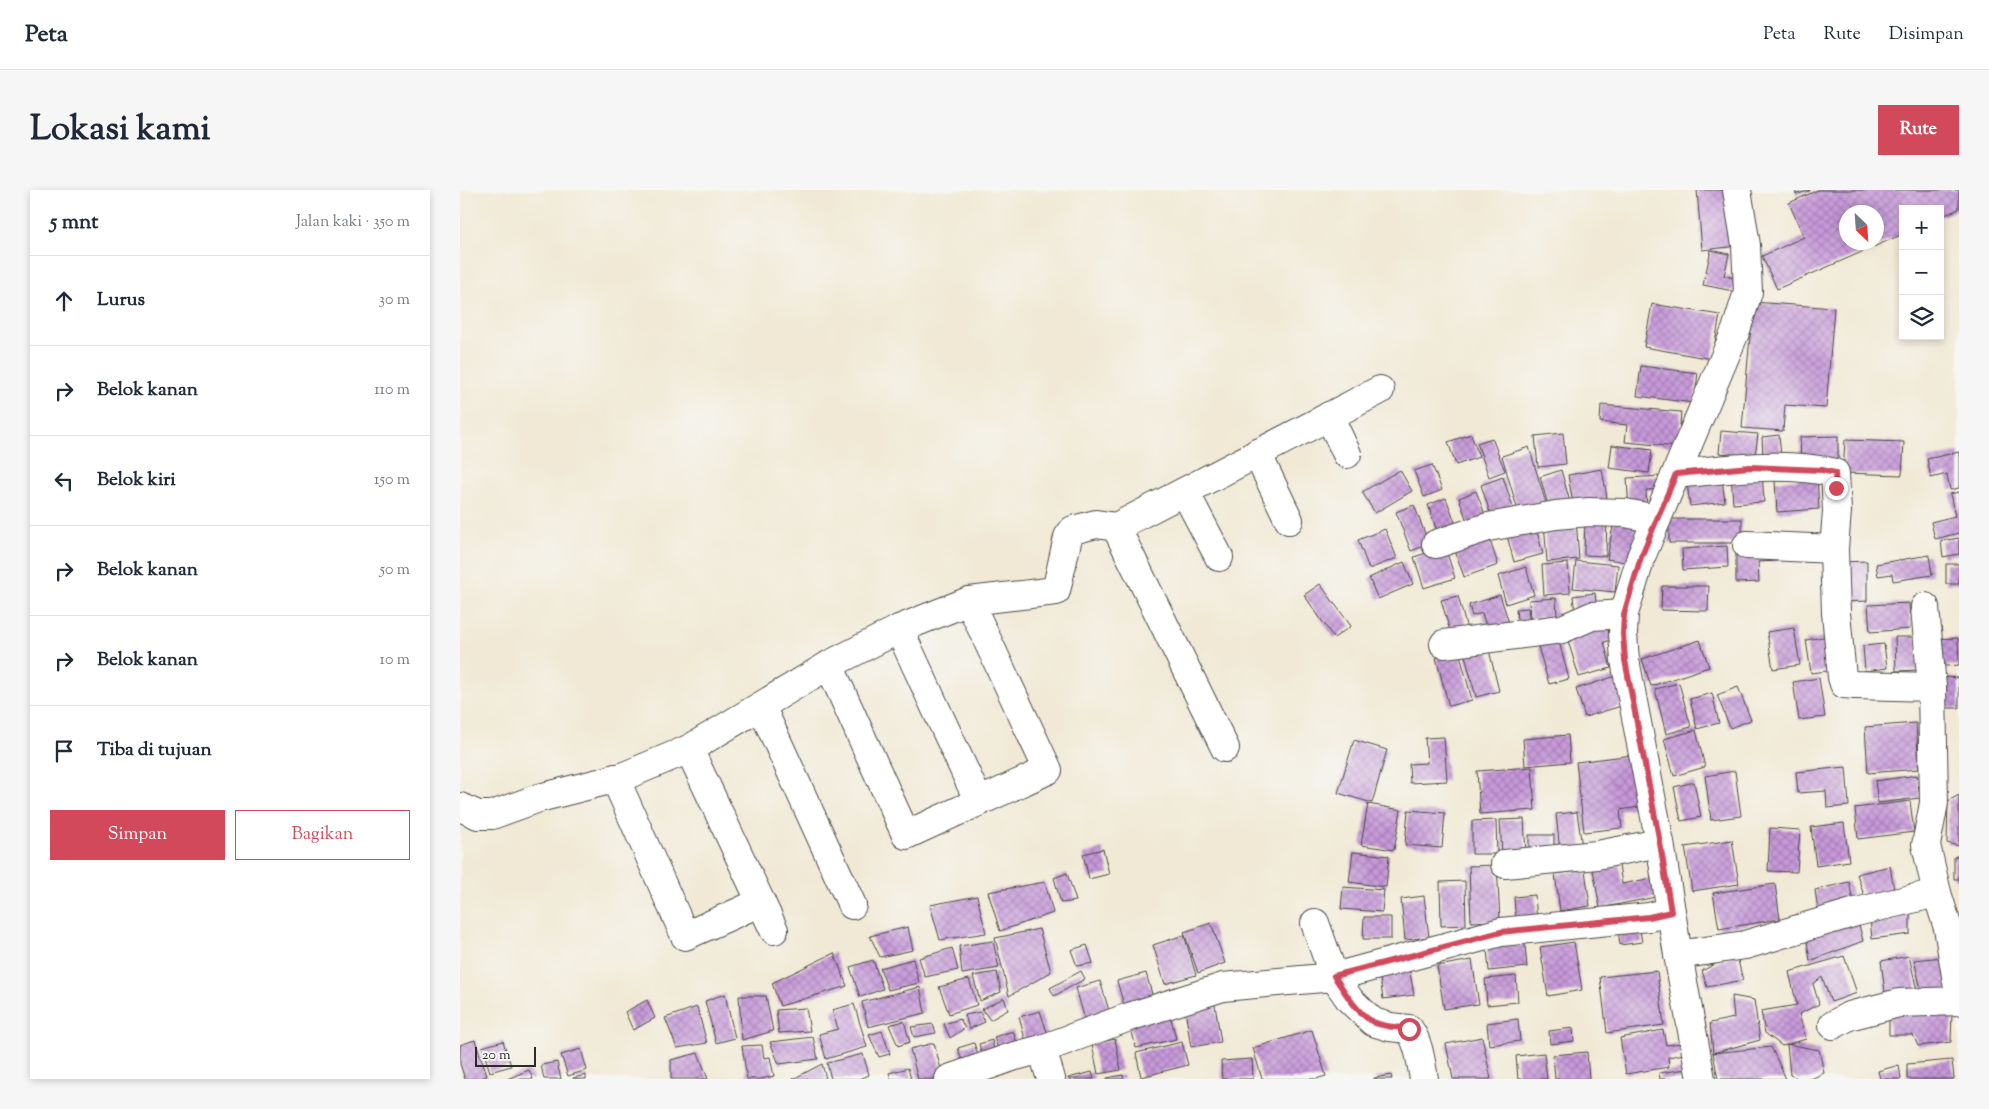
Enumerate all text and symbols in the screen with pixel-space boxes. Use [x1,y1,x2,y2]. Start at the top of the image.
text: Peta [25,18,68,52]
text: Peta [1763,22,1795,48]
text: Rute [1823,22,1861,48]
text: Disimpan [1889,22,1964,48]
text: Lokasi kami [30,105,211,156]
button: Rute [1878,105,1959,155]
north arrow [1839,205,1884,250]
map controls [1899,205,1944,340]
button: + [1899,205,1944,250]
text: 5 mnt [50,208,98,238]
text: Jalan kaki · 350 m [296,211,410,234]
button: − [1899,250,1944,295]
icon: ahead [50,287,78,315]
text: Lurus [97,287,145,314]
text: 30 m [379,289,410,312]
button: layers [1899,295,1944,340]
icon: right [50,377,78,405]
text: Belok kanan [97,377,198,404]
text: 110 m [374,379,410,402]
icon: left [50,467,78,495]
text: Belok kiri [97,467,176,494]
text: 150 m [374,469,410,492]
route end [1825,477,1848,500]
icon: right [50,557,78,585]
text: Belok kanan [97,557,198,584]
text: 50 m [379,559,410,582]
icon: right [50,647,78,675]
text: Belok kanan [97,647,198,674]
text: 10 m [380,649,410,672]
icon: arrive [50,737,78,765]
text: Tiba di tujuan [97,737,212,764]
button: Simpan [50,810,225,860]
button: Bagikan [235,810,410,860]
route start [1398,1018,1421,1041]
scale bar [475,1044,536,1067]
text: 20 m [482,1046,511,1066]

